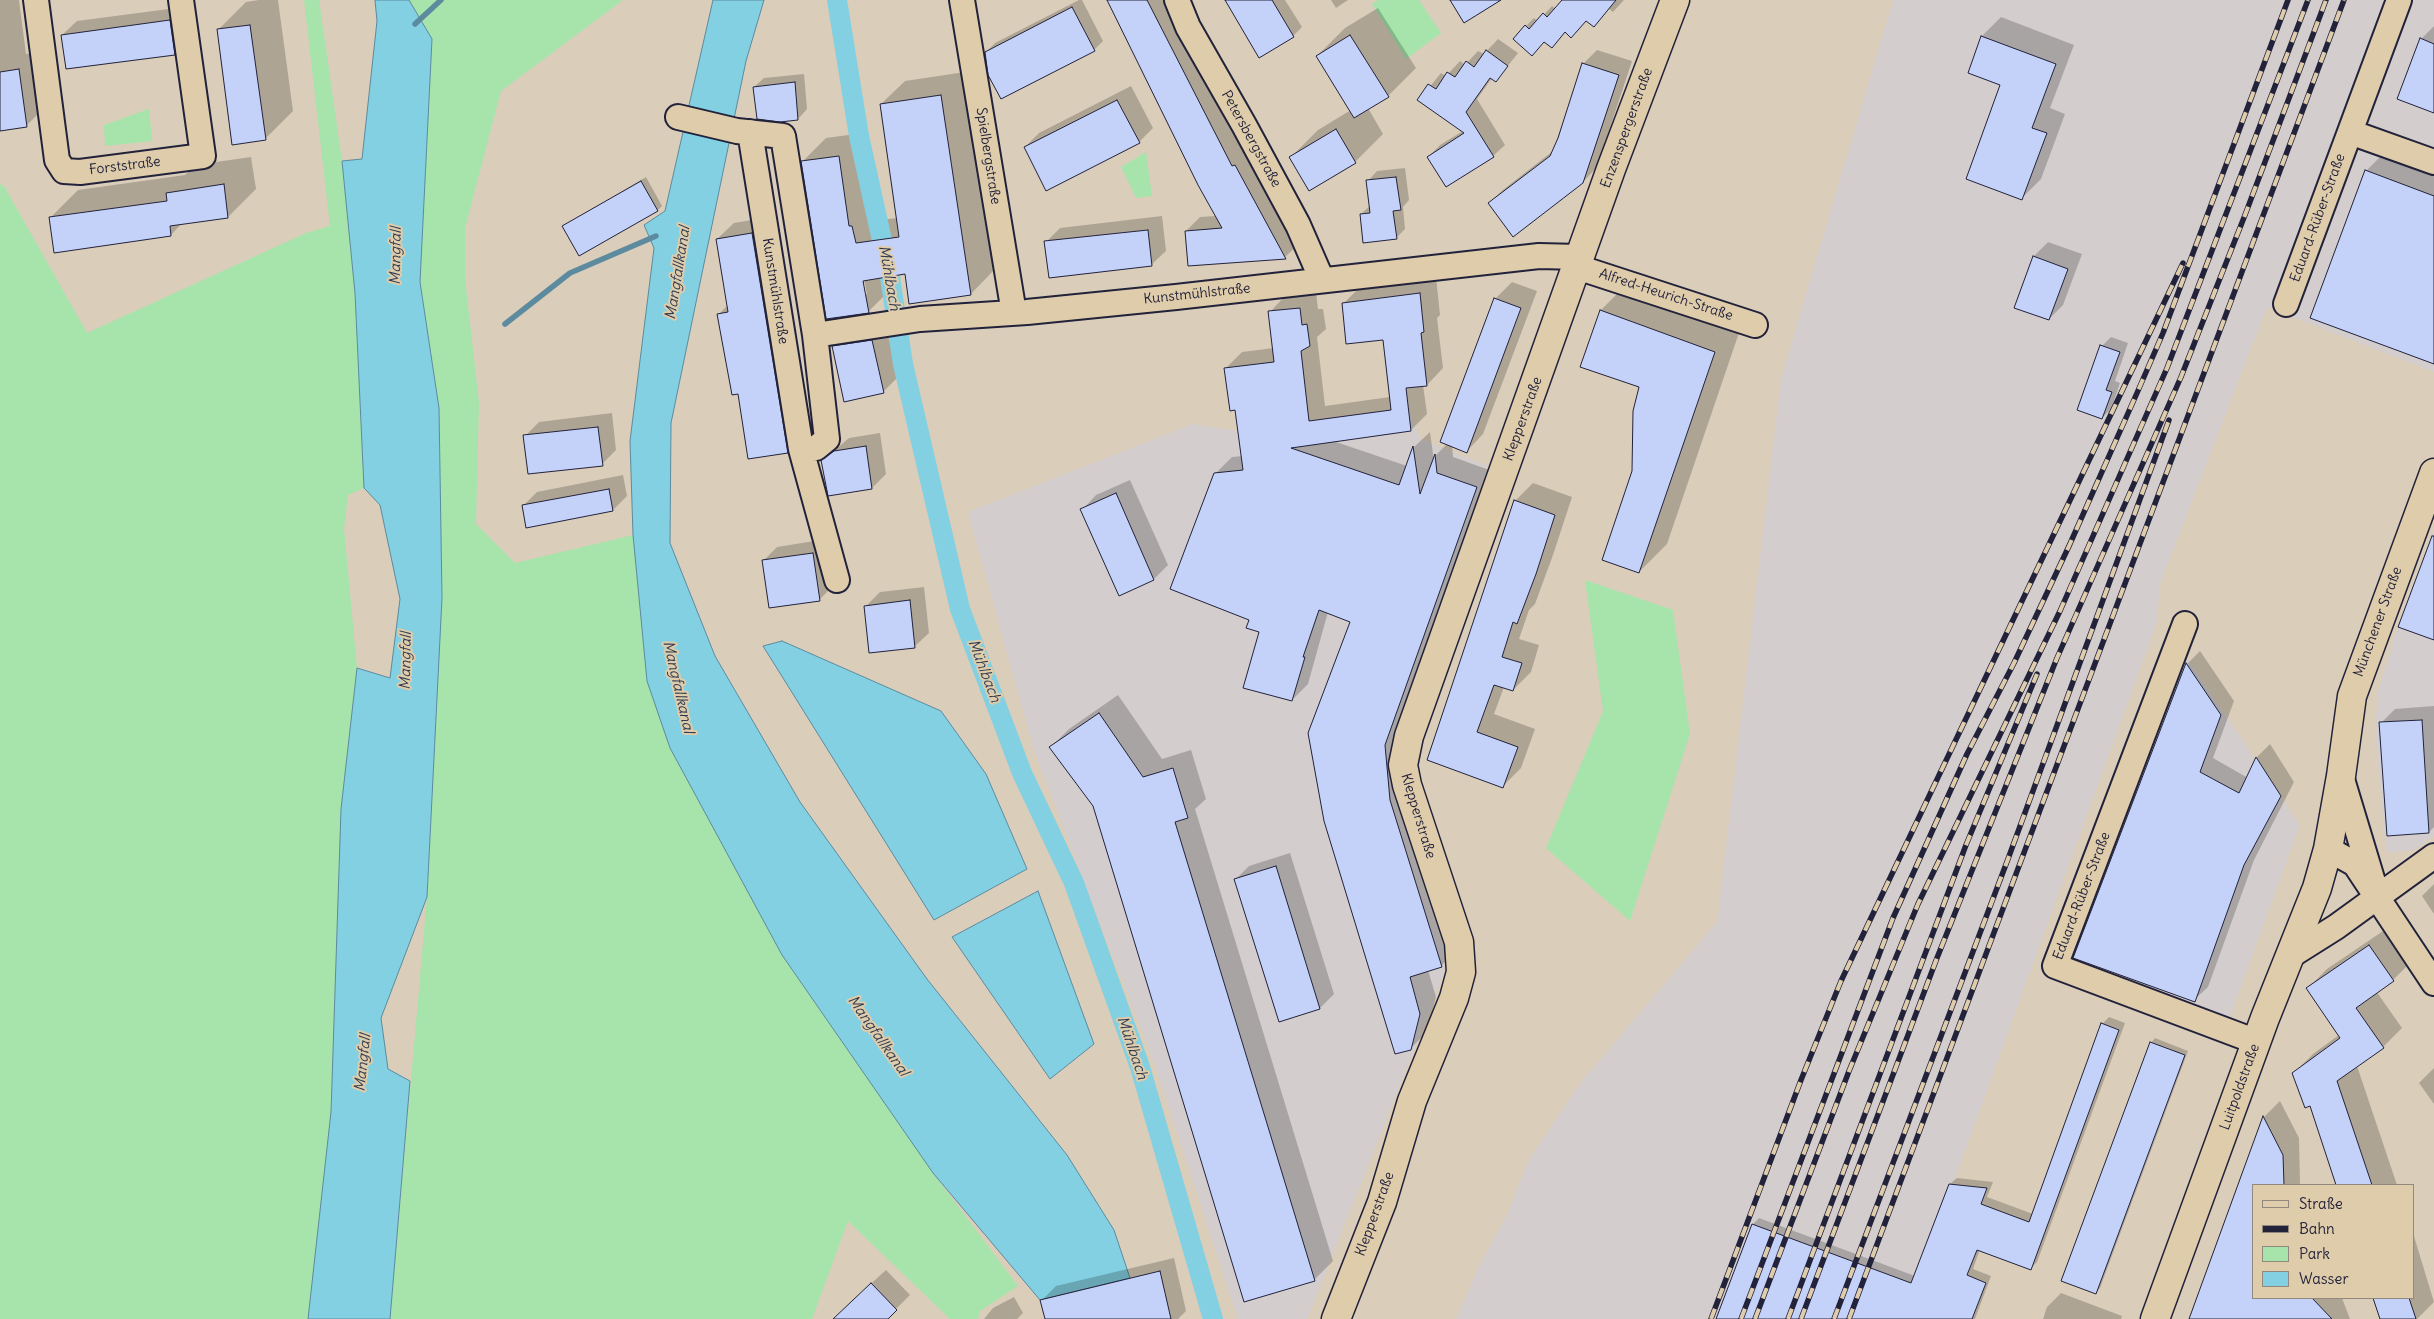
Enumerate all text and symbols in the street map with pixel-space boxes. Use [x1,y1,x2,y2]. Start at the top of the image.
street label: Enzenspergerstraße [1597,66,1657,190]
street label: Petersbergstraße [1217,88,1285,190]
street label: Spielbergstraße [972,106,1004,206]
street label: Eduard-Rüber-Straße [2287,151,2349,285]
street label: Forststraße [88,153,162,179]
water label: Mangfallkanal [662,225,694,321]
water label: Mangfall [386,227,406,285]
street label: Kunstmühlstraße [758,237,792,345]
water label: Mühlbach [874,244,904,312]
street label: Alfred-Heurich-Straße [1597,265,1735,325]
street label: Kunstmühlstraße [1143,280,1251,308]
street label: Klepperstraße [1500,375,1546,463]
street label: Münchener Straße [2350,565,2406,679]
water label: Mangfall [396,632,416,690]
water label: Mühlbach [964,637,1004,705]
water label: Mangfallkanal [659,639,697,735]
street label: Klepperstraße [1397,771,1439,861]
street label: Eduard-Rüber-Straße [2050,830,2114,962]
water label: Mangfallkanal [844,992,912,1080]
water label: Mühlbach [1113,1014,1151,1082]
water label: Mangfall [351,1033,375,1093]
street label: Luitpoldstraße [2217,1042,2263,1132]
street label: Klepperstraße [1352,1170,1398,1258]
legend [2252,1184,2414,1299]
text: Straße [2299,1194,2343,1213]
text: Bahn [2299,1219,2335,1238]
text: Park [2299,1244,2330,1263]
text: Wasser [2299,1269,2349,1288]

